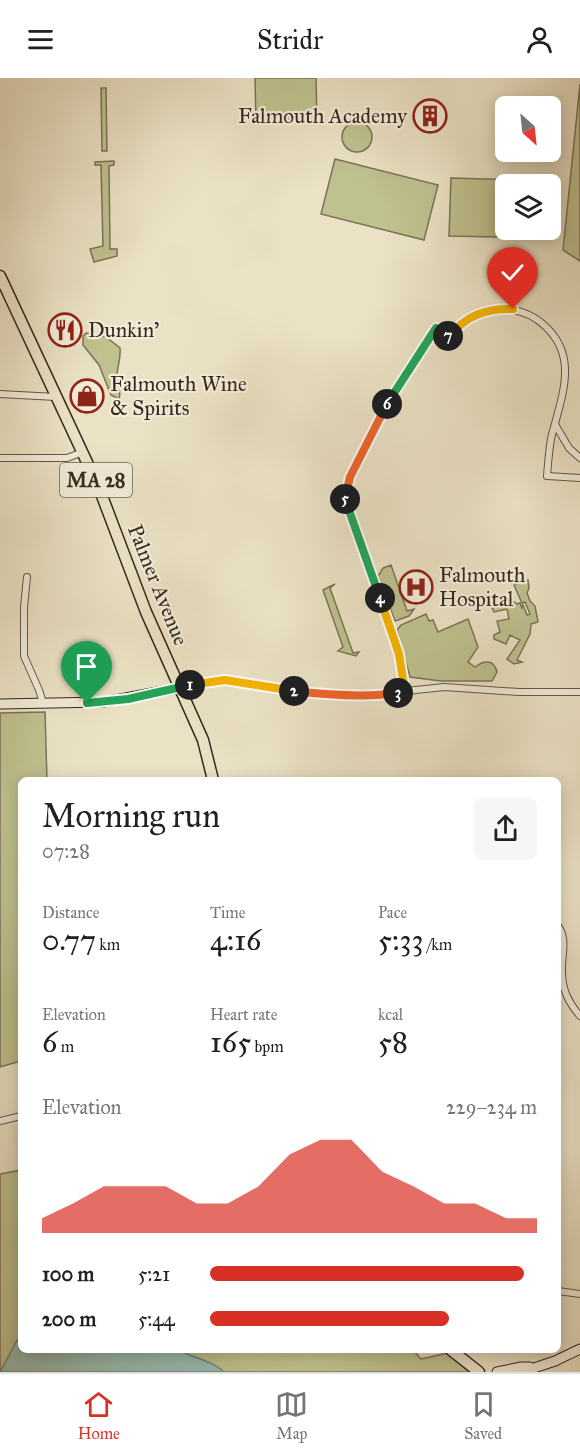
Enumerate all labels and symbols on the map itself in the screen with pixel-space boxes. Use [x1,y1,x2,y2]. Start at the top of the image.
north arrow [495,96,561,162]
building icon: Falmouth Academy [412,98,448,134]
place label: Falmouth Academy [238,103,408,129]
pin [487,247,538,309]
restaurant icon: Dunkin' [47,312,83,348]
place label: Dunkin' [88,317,159,343]
pin: 7 [433,321,463,351]
place label: Falmouth Wine & Spirits [110,371,247,421]
shop icon: Falmouth Wine & Spirits [69,378,105,414]
pin: 6 [372,389,402,419]
road number: MA 28 [60,463,132,497]
pin: 5 [330,484,360,514]
street label: Palmer Avenue [122,521,194,649]
place label: Falmouth Hospital [439,562,526,612]
hospital icon: Falmouth Hospital [398,569,434,605]
pin: 4 [365,583,395,613]
pin [61,641,112,703]
pin: 1 [175,670,205,700]
pin: 2 [279,676,309,706]
pin: 3 [383,678,413,708]

